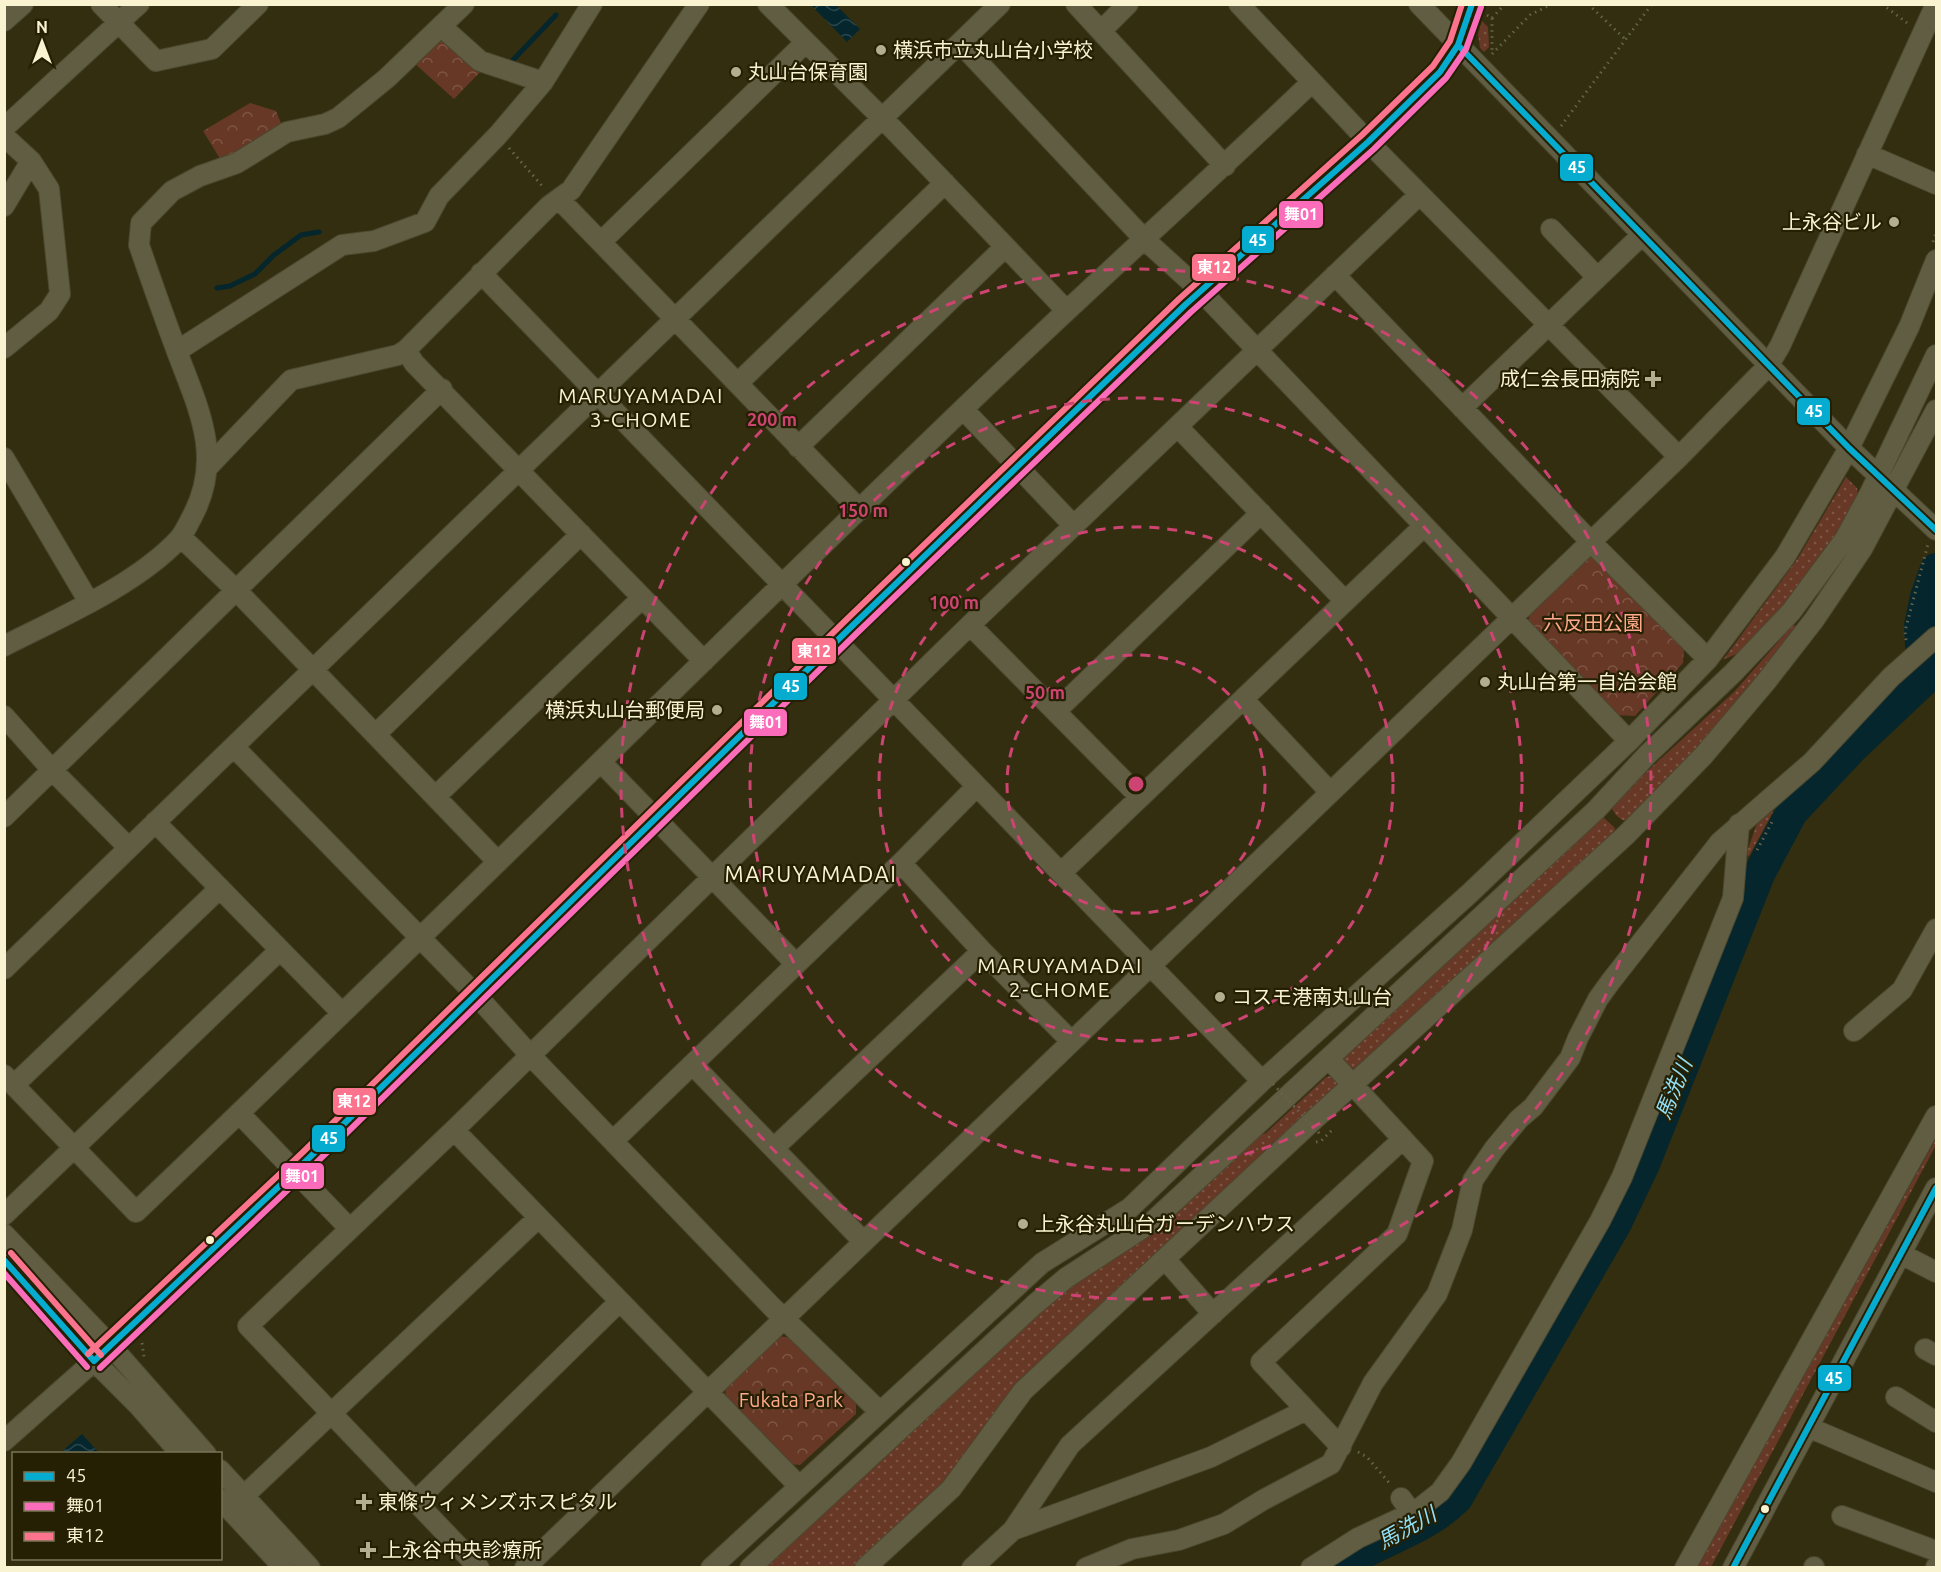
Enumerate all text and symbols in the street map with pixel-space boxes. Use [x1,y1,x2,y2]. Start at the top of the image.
north arrow [12,12,72,72]
text: N [36,18,48,36]
place label: 横浜市立丸山台小学校 [893,38,1093,61]
marker: 横浜市立丸山台小学校 [874,43,888,57]
place label: 丸山台保育園 [748,60,868,83]
marker: 丸山台保育園 [729,65,743,79]
line badge: 45 [1559,153,1594,182]
text: 45 [1568,158,1586,176]
line badge: 舞01 [1278,200,1324,229]
text: 舞01 [1284,205,1318,223]
place label: 上永谷ビル [1782,210,1882,233]
marker: 上永谷ビル [1887,215,1901,229]
line badge: 45 [1241,225,1275,254]
text: 45 [1249,231,1267,249]
line badge: 東12 [1191,253,1237,282]
text: 東12 [1197,258,1231,276]
place label: 成仁会長田病院 [1500,367,1640,390]
marker: 成仁会長田病院 [1644,370,1662,388]
district label: MARUYAMADAI 3-CHOME [558,383,724,431]
line badge: 45 [1796,397,1831,426]
text: 45 [1805,402,1823,420]
text: 200 m [747,409,797,429]
text: 150 m [838,500,888,520]
unlabelled marker [900,556,912,568]
text: 100 m [929,592,979,612]
park label: 六反田公園 [1543,611,1643,634]
line badge: 東12 [791,637,837,665]
text: 東12 [797,642,831,660]
place label: 丸山台第一自治会館 [1497,670,1677,693]
line badge: 45 [773,672,808,701]
marker: 丸山台第一自治会館 [1478,675,1492,689]
text: 45 [782,677,800,695]
text: 50 m [1025,682,1065,702]
place label: 横浜丸山台郵便局 [545,698,705,721]
marker: 横浜丸山台郵便局 [710,703,724,717]
line badge: 舞01 [743,708,788,737]
text: 舞01 [749,713,783,731]
centre of rings [1126,774,1146,794]
district label: MARUYAMADAI [725,861,897,886]
district label: MARUYAMADAI 2-CHOME [977,953,1143,1001]
place label: コスモ港南丸山台 [1232,985,1392,1008]
marker: コスモ港南丸山台 [1213,990,1227,1004]
water label: 馬洗川 [1650,1053,1697,1122]
line badge: 東12 [332,1087,377,1116]
text: 東12 [337,1092,371,1110]
line badge: 45 [311,1124,346,1153]
text: 45 [320,1129,338,1147]
line badge: 舞01 [280,1162,325,1190]
text: 舞01 [285,1167,319,1185]
place label: 上永谷丸山台ガーデンハウス [1035,1212,1295,1235]
marker: 上永谷丸山台ガーデンハウス [1016,1217,1030,1231]
unlabelled marker [204,1234,216,1246]
line badge: 45 [1817,1364,1852,1392]
text: 45 [1825,1369,1843,1387]
park label: Fukata Park [739,1388,843,1411]
legend [12,1452,222,1560]
text: 45 [66,1465,86,1485]
place label: 東條ウィメンズホスピタル [378,1490,618,1513]
marker: 東條ウィメンズホスピタル [355,1493,373,1511]
text: 舞01 [66,1495,104,1515]
water label: 馬洗川 [1373,1500,1442,1553]
unlabelled marker [1759,1503,1771,1515]
text: 東12 [66,1525,104,1545]
place label: 上永谷中央診療所 [382,1538,542,1561]
marker: 上永谷中央診療所 [359,1541,377,1559]

